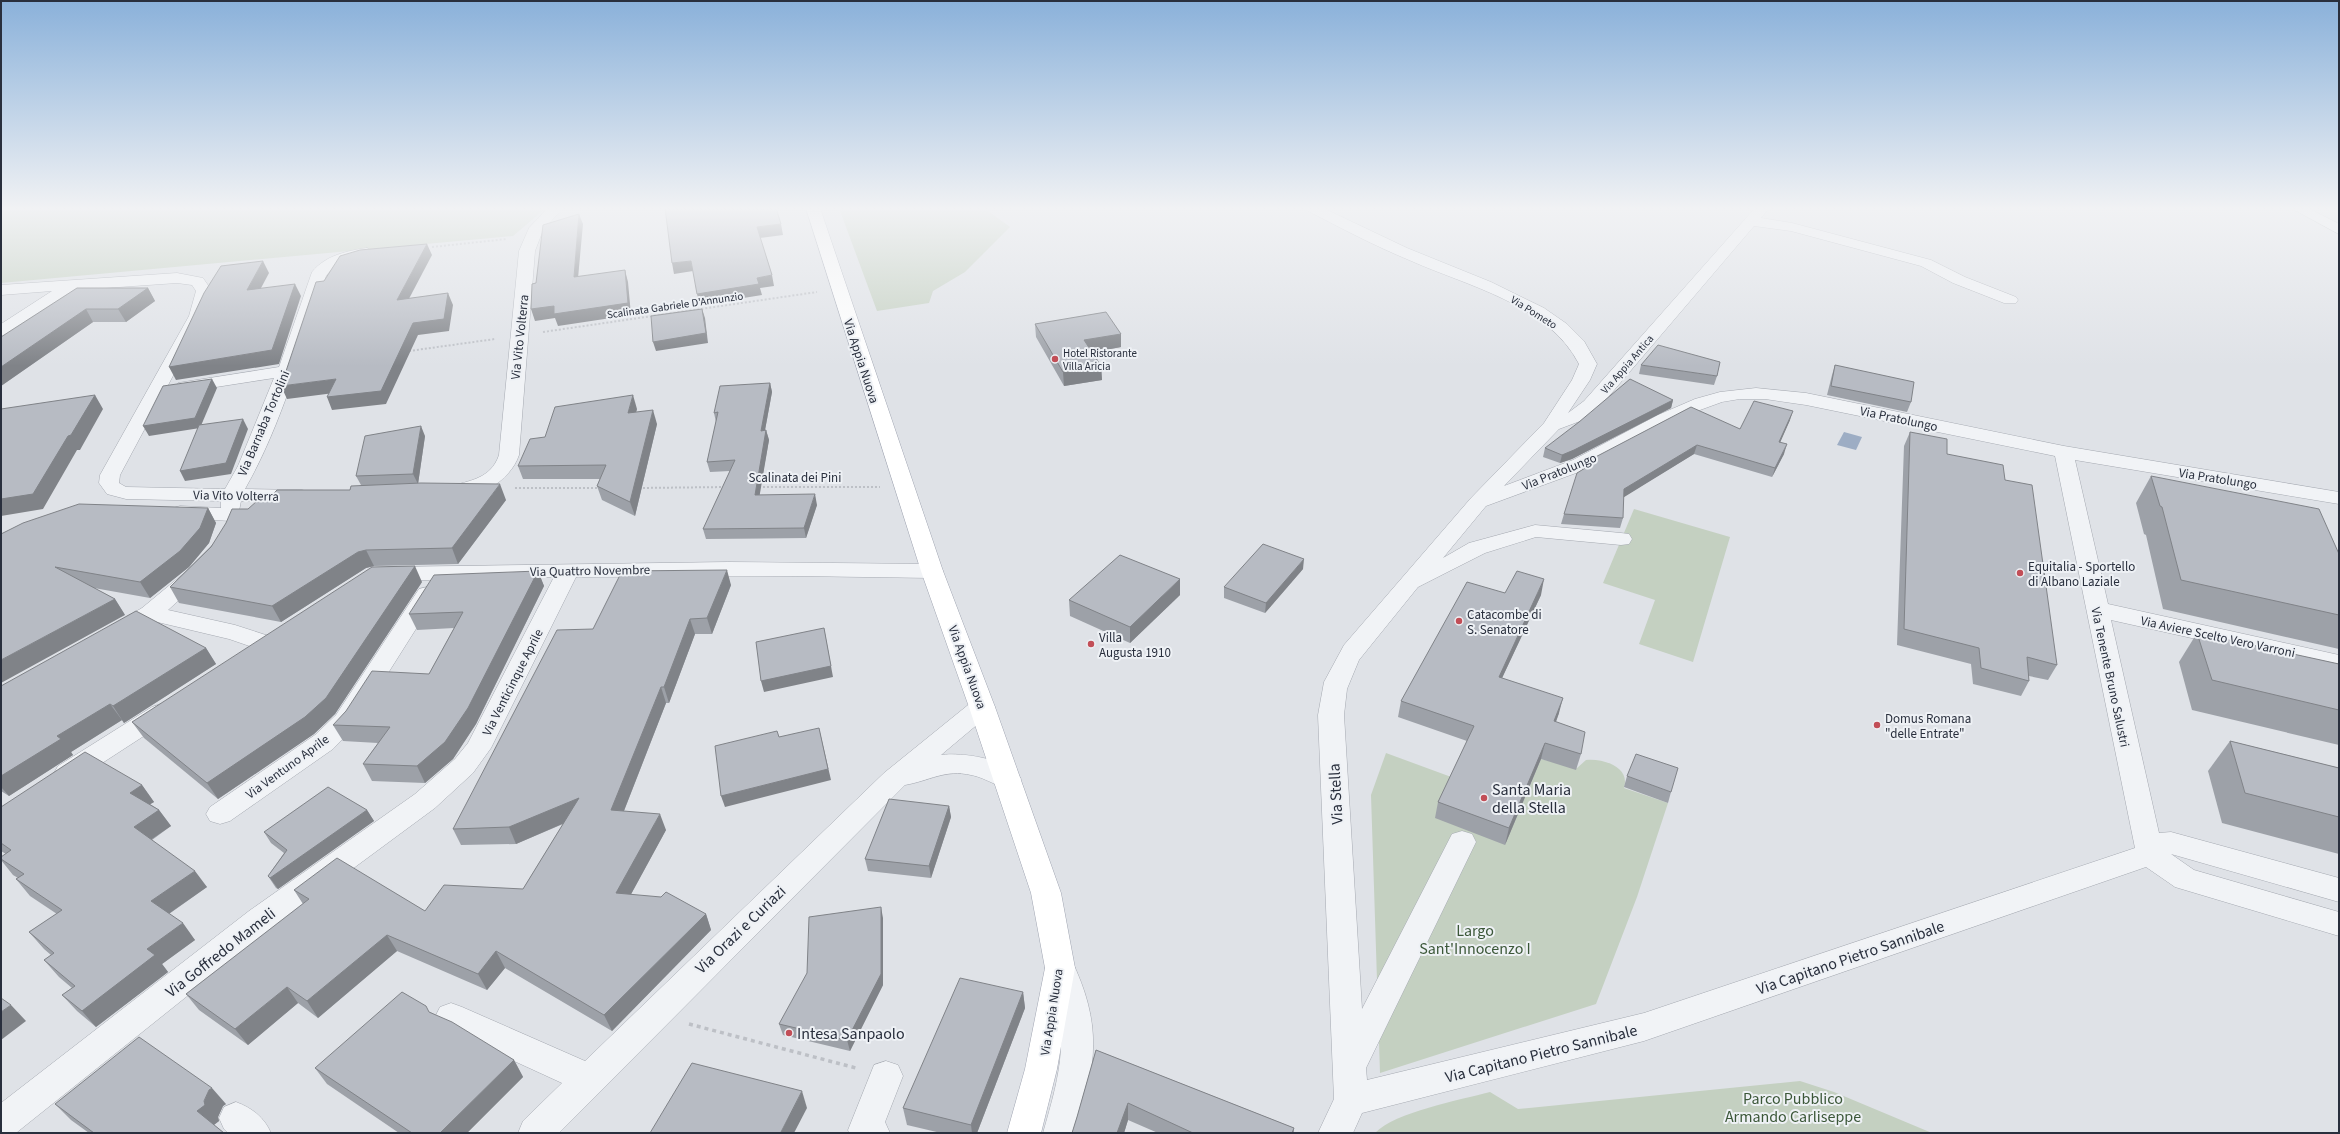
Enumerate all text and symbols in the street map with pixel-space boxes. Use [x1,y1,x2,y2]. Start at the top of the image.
street label: Scalinata Gabriele D'Annunzio [606,288,744,322]
street label: Via Pometo [1508,292,1560,333]
street label: Via Vito Volterra [507,294,533,381]
street label: Via Appia Nuova [839,317,883,406]
street label: Via Appia Antica [1598,332,1657,397]
place label: Hotel Ristorante Villa Aricia [1063,346,1138,374]
marker: Hotel Ristorante Villa Aricia [1050,354,1060,364]
street label: Via Barnaba Tortolini [233,368,294,479]
street label: Via Pratolungo [1858,402,1939,436]
street label: Via Pratolungo [1519,449,1599,495]
street label: Via Pratolungo [2177,464,2258,494]
street label: Scalinata dei Pini [749,469,841,487]
street label: Via Vito Volterra [193,486,279,506]
place label: Equitalia - Sportello di Albano Laziale [2028,558,2135,591]
street label: Via Quattro Novembre [530,561,650,581]
marker: Equitalia - Sportello di Albano Laziale [2015,568,2025,578]
place label: Catacombe di S. Senatore [1467,606,1542,639]
street label: Via Tenente Bruno Salustri [2086,606,2134,749]
street label: Via Aviere Scelto Vero Varroni [2139,612,2297,662]
marker: Catacombe di S. Senatore [1454,616,1464,626]
street label: Via Appia Nuova [944,623,991,712]
street label: Via Venticinque Aprile [478,626,548,739]
place label: Villa Augusta 1910 [1099,629,1171,662]
marker: Villa Augusta 1910 [1086,639,1096,649]
place label: Domus Romana "delle Entrate" [1885,710,1971,743]
marker: Domus Romana "delle Entrate" [1872,720,1882,730]
street label: Via Ventuno Aprile [242,730,333,803]
street label: Via Stella [1323,763,1349,825]
place label: Santa Maria della Stella [1492,779,1571,819]
marker: Santa Maria della Stella [1479,793,1489,803]
street label: Via Orazi e Curiazi [690,881,791,979]
street label: Via Goffredo Mameli [161,903,280,1003]
street label: Via Capitano Pietro Sannibale [1753,915,1947,1000]
park label: Largo Sant'Innocenzo I [1419,920,1531,960]
street label: Via Appia Nuova [1036,967,1068,1057]
street label: Via Capitano Pietro Sannibale [1443,1019,1640,1089]
place label: Intesa Sanpaolo [797,1023,905,1045]
marker: Intesa Sanpaolo [784,1028,794,1038]
park label: Parco Pubblico Armando Carliseppe [1725,1088,1861,1128]

